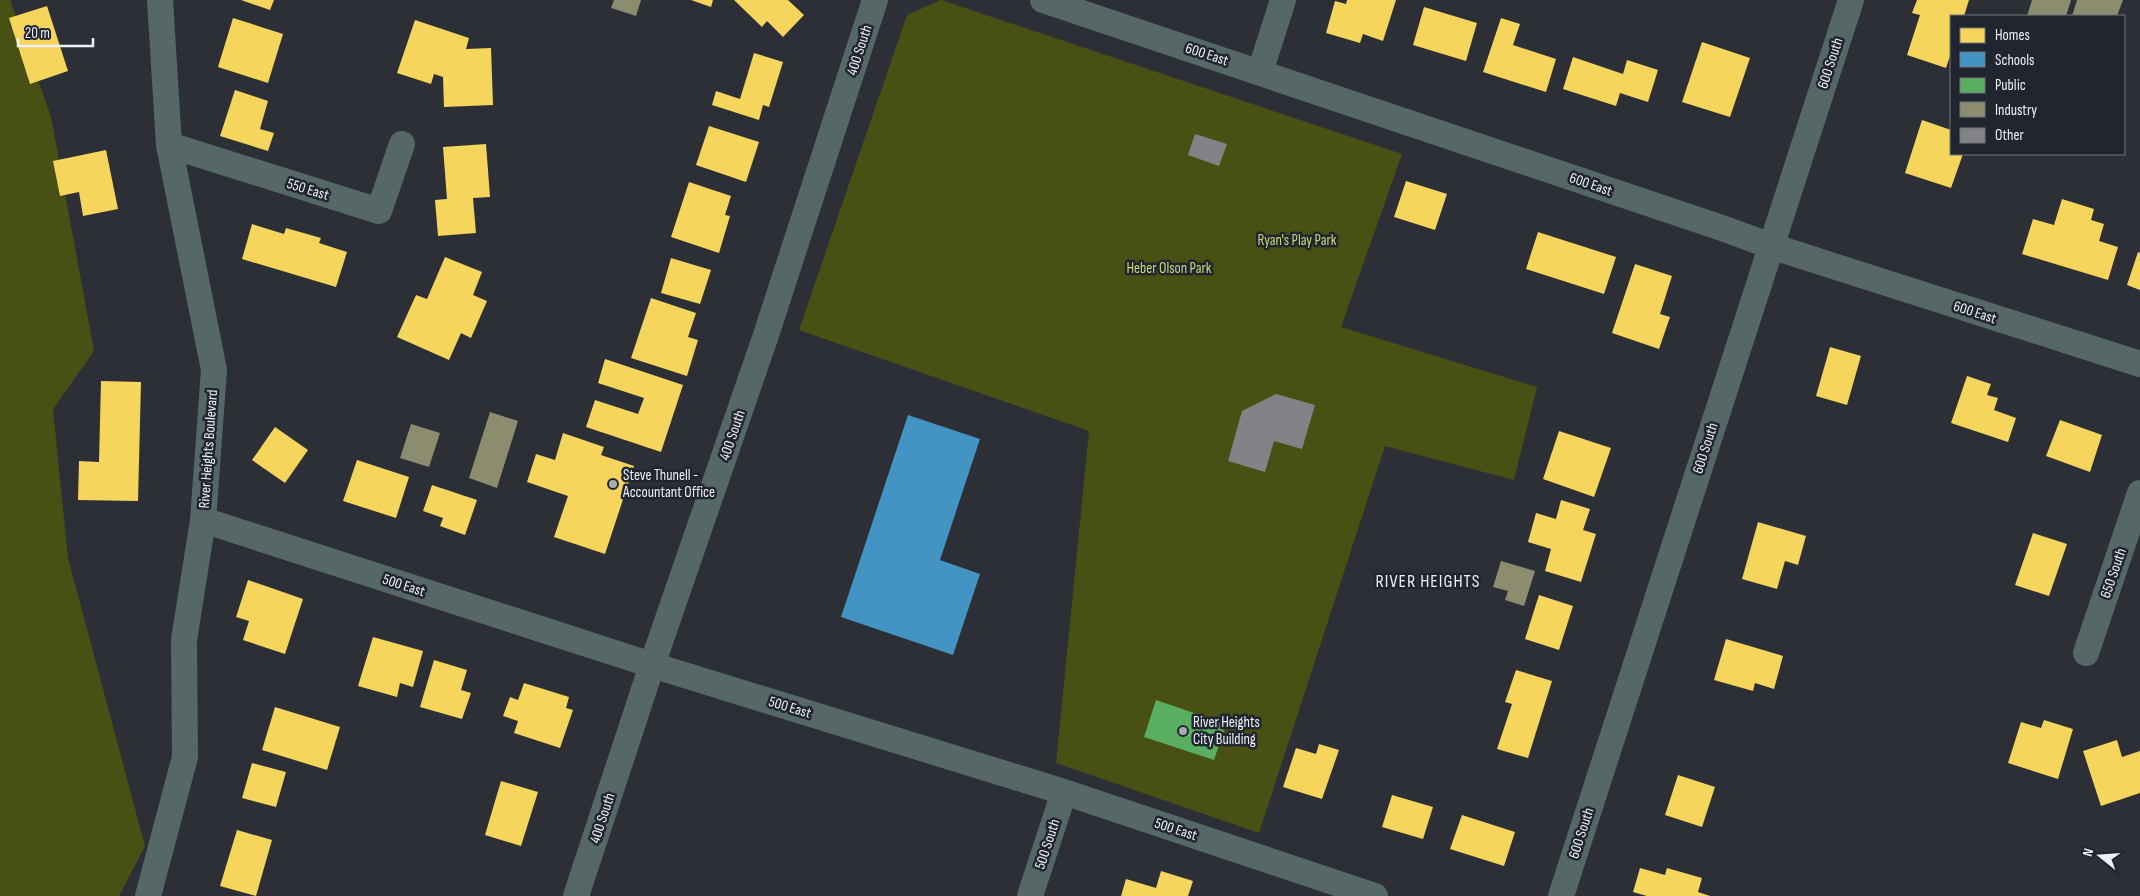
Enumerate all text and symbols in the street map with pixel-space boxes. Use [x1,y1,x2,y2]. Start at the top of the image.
scale bar [18,15,92,47]
legend [1950,15,2125,155]
street label: 400 South [842,23,877,78]
text: 20 m [25,24,50,43]
text: Homes [1995,26,2030,45]
street label: 600 South [1813,35,1848,91]
street label: 600 East [1183,39,1231,70]
text: Schools [1995,51,2034,70]
text: Public [1995,76,2026,95]
text: Industry [1995,101,2037,120]
text: Other [1995,126,2024,145]
street label: 600 East [1567,168,1615,201]
street label: 550 East [285,174,331,205]
park label: Ryan's Play Park [1258,231,1337,250]
park label: Heber Olson Park [1126,259,1212,278]
street label: 600 East [1951,297,1999,328]
street label: River Heights Boulevard [195,389,222,509]
street label: 400 South [715,408,750,463]
street label: 600 South [1688,420,1723,476]
place label: Steve Thunell - Accountant Office [622,466,715,502]
marker: Steve Thunell - Accountant Office [607,478,619,490]
street label: 650 South [2096,546,2131,601]
street label: 500 East [380,570,428,601]
district label: RIVER HEIGHTS [1376,571,1480,592]
street label: 500 East [766,692,814,723]
place label: River Heights City Building [1193,713,1260,749]
marker: River Heights City Building [1177,725,1189,737]
street label: 400 South [585,791,620,846]
street label: 600 South [1564,805,1599,861]
street label: 500 East [1152,814,1200,845]
street label: 500 South [1030,817,1064,872]
north arrow [2075,831,2125,881]
text: N [2079,846,2097,858]

